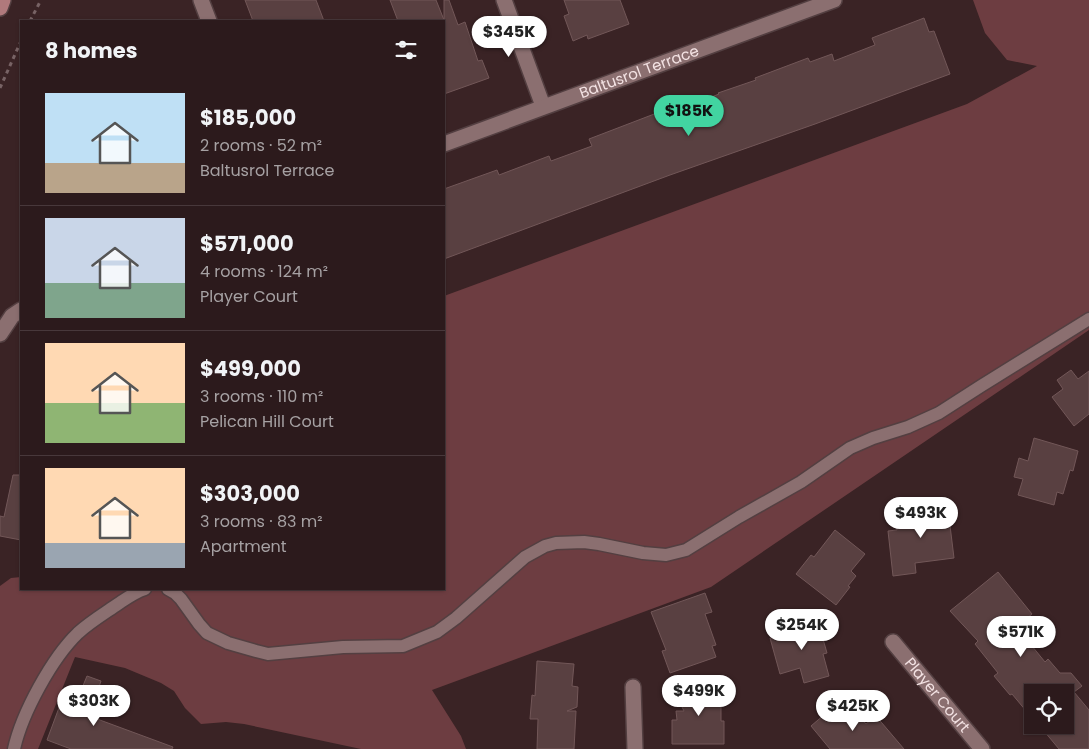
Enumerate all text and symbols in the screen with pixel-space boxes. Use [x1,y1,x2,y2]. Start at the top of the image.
pin: $345K [474,15,544,58]
text: $345K [483,20,535,43]
text: 8 homes [45,36,137,65]
icon: filters [392,36,420,64]
street label: Baltusrol Terrace [576,40,702,103]
pin: $185K [654,94,724,137]
text: $185K [665,99,713,122]
text: $185,000 [200,103,296,132]
icon: home [85,113,145,173]
text: 2 rooms · 52 m² [200,134,322,157]
text: Baltusrol Terrace [200,159,334,182]
text: $571,000 [200,229,294,258]
icon: home [85,238,145,298]
text: 4 rooms · 124 m² [200,260,328,283]
text: Player Court [200,285,298,308]
text: $499,000 [200,354,301,383]
icon: home [85,363,145,423]
text: 3 rooms · 110 m² [200,385,323,408]
text: Pelican Hill Court [200,410,334,433]
text: $303,000 [200,479,300,508]
icon: home [85,488,145,548]
pin: $493K [886,496,956,539]
text: $493K [895,501,947,524]
text: 3 rooms · 83 m² [200,510,322,533]
text: Apartment [200,535,287,558]
pin: $254K [767,608,837,651]
text: $254K [776,613,828,636]
pin: $571K [986,616,1056,658]
text: $571K [998,620,1044,643]
street label: Player Court [900,653,975,737]
pin: $499K [664,674,734,717]
text: $499K [673,679,725,702]
pin: $303K [59,684,129,727]
map controls [1024,684,1074,734]
button: locate [1024,684,1074,734]
text: $303K [68,689,120,712]
pin: $425K [818,690,888,732]
text: $425K [827,694,879,717]

